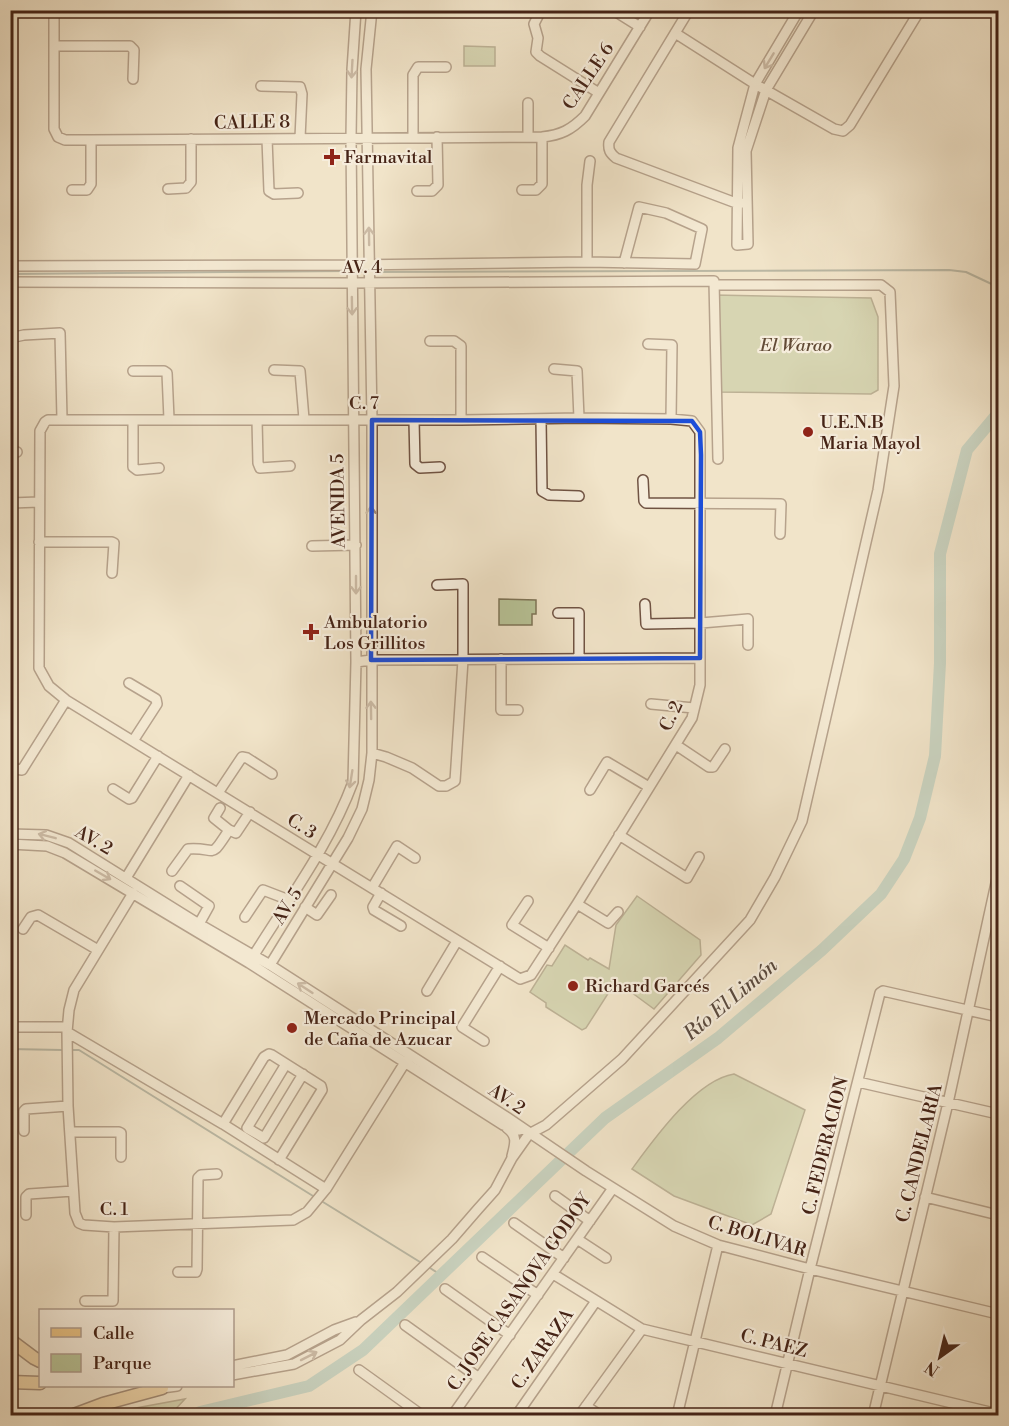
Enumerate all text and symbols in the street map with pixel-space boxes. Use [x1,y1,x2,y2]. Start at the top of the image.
street label: CALLE 6 [558,38,619,114]
one-way arrow [763,52,775,69]
one-way arrow [347,58,358,78]
street label: CALLE 8 [214,110,290,135]
place label: Farmavital [344,146,433,169]
marker: Farmavital [325,150,339,164]
one-way arrow [363,226,375,246]
street label: AV. 4 [341,256,382,279]
one-way arrow [346,295,357,315]
park label: El Warao [759,334,832,357]
street label: C. 7 [349,392,379,415]
place label: U.E.N.B Maria Mayol [820,411,921,455]
marker: U.E.N.B Maria Mayol [801,425,815,439]
street label: AVENIDA 5 [326,453,351,550]
one-way arrow [365,505,377,525]
one-way arrow [350,574,362,594]
place label: Ambulatorio Los Grillitos [323,611,428,655]
marker: Ambulatorio Los Grillitos [302,623,320,641]
street label: C. 2 [654,697,688,735]
one-way arrow [365,700,377,720]
one-way arrow [346,769,357,789]
street label: C. 3 [283,808,321,844]
street label: AV. 2 [70,820,117,860]
one-way arrow [38,830,57,842]
one-way arrow [95,870,112,882]
street label: AV. 5 [267,883,308,930]
water label: Río El Limón [678,953,784,1047]
place label: Richard Garcés [585,975,710,998]
marker: Richard Garcés [566,979,580,993]
one-way arrow [296,981,313,994]
place label: Mercado Principal de Caña de Azucar [304,1007,456,1051]
marker: Mercado Principal de Caña de Azucar [285,1021,299,1035]
street label: C. FEDERACION [797,1074,854,1218]
street label: AV. 2 [483,1078,530,1120]
street label: C. CANDELARIA [891,1081,948,1225]
street label: C. JOSE CASANOVA GODOY [442,1188,597,1396]
street label: C. 1 [100,1198,129,1221]
street label: C. BOLIVAR [705,1211,809,1263]
street label: C. ZARAZA [506,1304,579,1394]
legend [39,1309,234,1387]
text: Calle [93,1322,134,1345]
street label: C. PAEZ [738,1324,810,1363]
north arrow [910,1327,970,1387]
one-way arrow [300,1350,317,1362]
text: Parque [93,1352,152,1375]
text: N [921,1357,943,1380]

